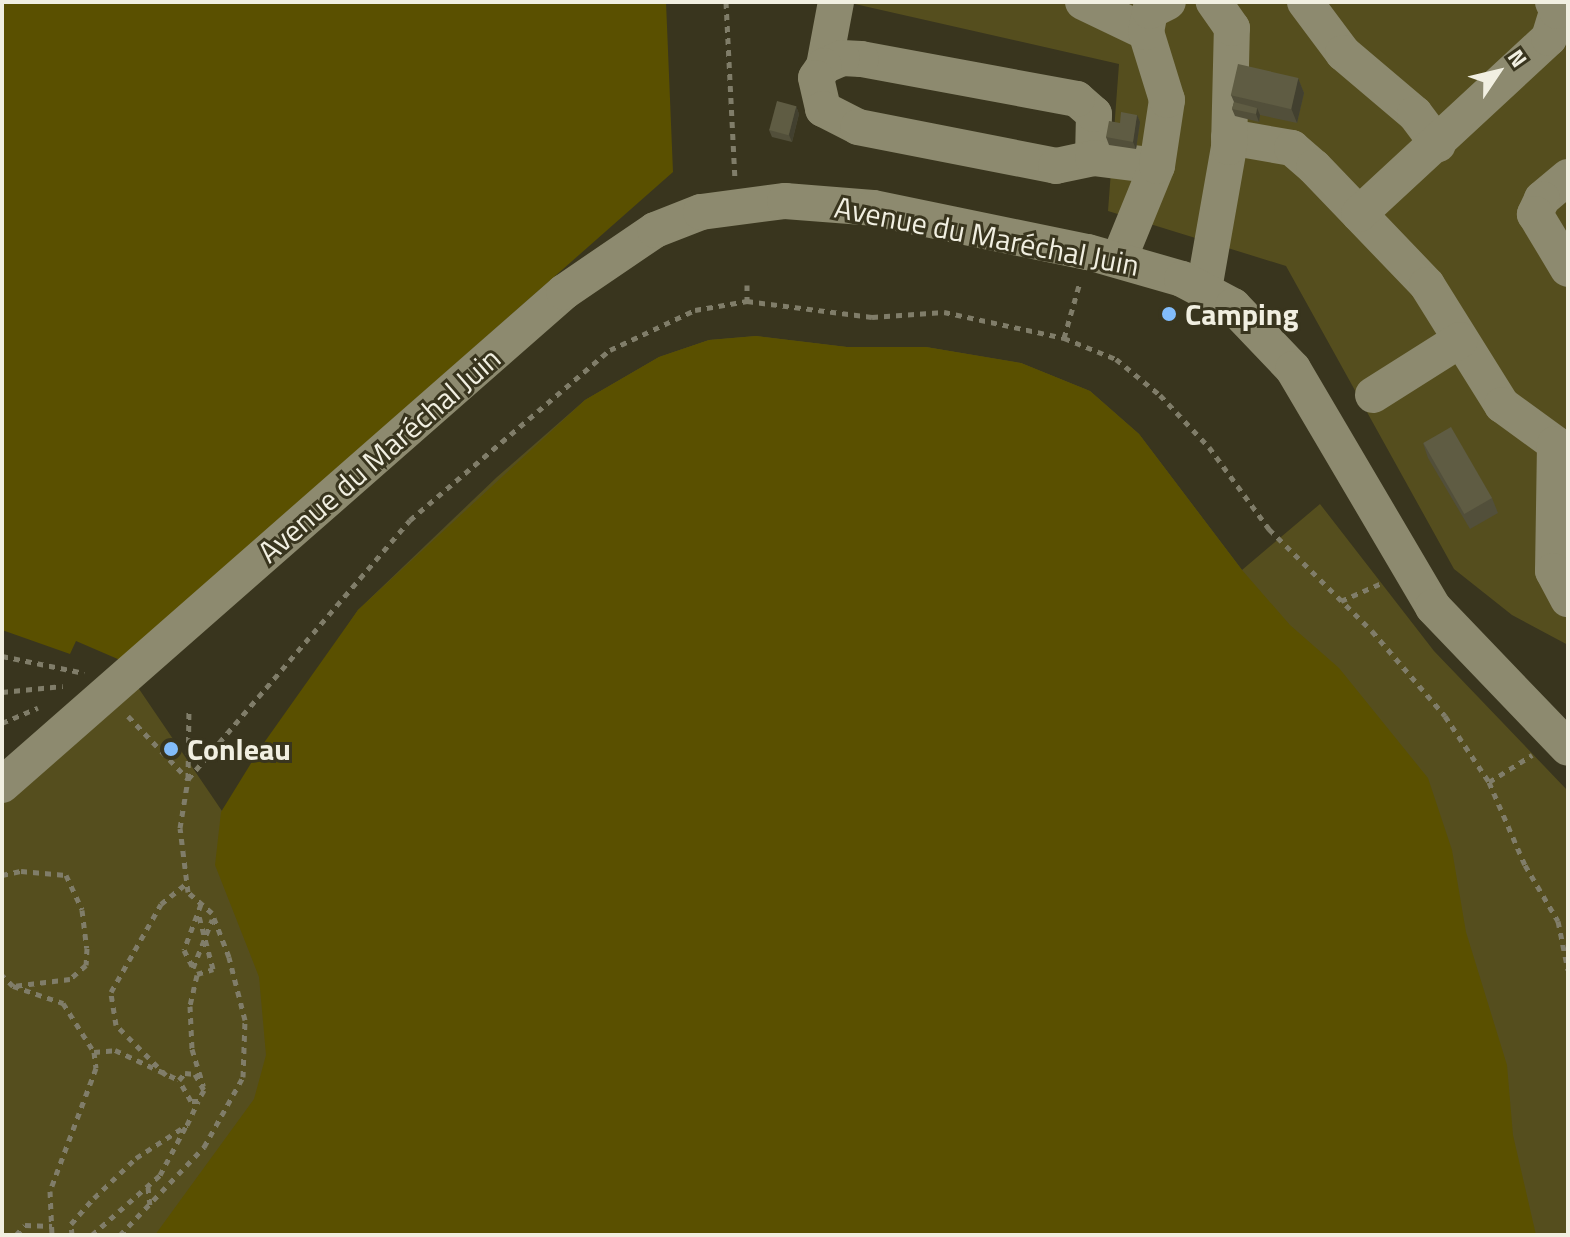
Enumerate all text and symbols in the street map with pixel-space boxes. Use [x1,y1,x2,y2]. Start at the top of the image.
north arrow [1458,32,1538,112]
text: N [1499,42,1536,74]
street label: Avenue du Maréchal Juin [832,189,1142,283]
place label: Camping [1185,296,1298,332]
marker: Camping [1160,305,1178,323]
street label: Avenue du Maréchal Juin [250,340,508,570]
place label: Conleau [187,731,291,767]
marker: Conleau [162,740,180,758]

